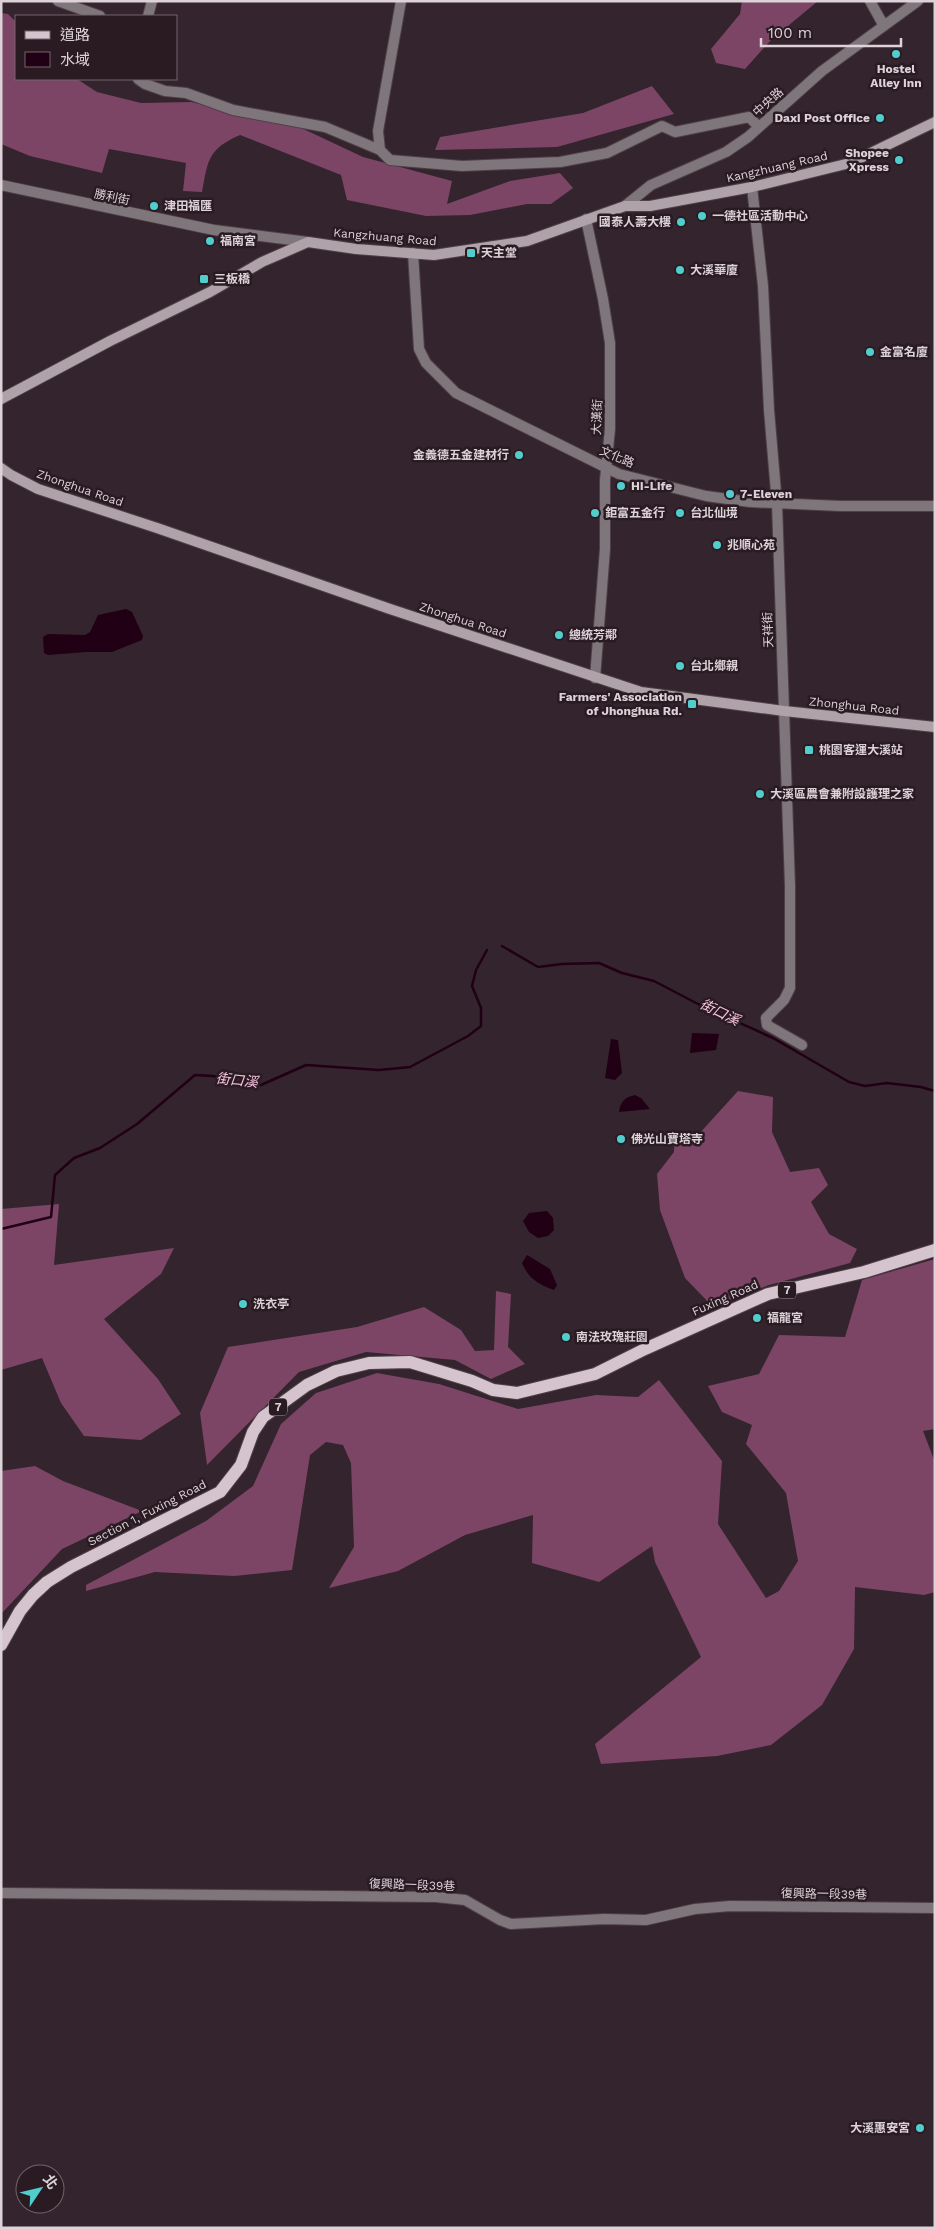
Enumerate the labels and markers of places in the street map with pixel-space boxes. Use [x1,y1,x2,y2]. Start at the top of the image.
marker: Hostel Alley Inn [890,48,902,60]
place label: Hostel Alley Inn [870,62,922,90]
place label: Daxi Post Office [775,111,870,125]
marker: Daxi Post Office [874,112,886,124]
place label: Shopee Xpress [845,146,890,174]
marker: Shopee Xpress [893,154,905,166]
place label: 津田福匯 [164,199,212,213]
marker: 津田福匯 [148,200,160,212]
place label: 一德社區活動中心 [712,209,808,223]
marker: 一德社區活動中心 [696,210,708,222]
place label: 國泰人壽大樓 [599,215,671,229]
marker: 國泰人壽大樓 [675,216,687,228]
place label: 福南宮 [220,234,256,248]
marker: 福南宮 [204,235,216,247]
place label: 天主堂 [481,246,517,260]
marker: 天主堂 [465,247,477,259]
place label: 大溪華廈 [690,263,738,277]
marker: 大溪華廈 [674,264,686,276]
place label: 三板橋 [214,272,251,286]
marker: 三板橋 [198,273,210,285]
place label: 金富名廈 [880,345,928,359]
marker: 金富名廈 [864,346,876,358]
place label: 金義德五金建材行 [413,448,509,462]
marker: 金義德五金建材行 [513,449,525,461]
place label: Hi-Life [631,479,672,493]
marker: Hi-Life [615,480,627,492]
place label: 7-Eleven [740,487,792,501]
marker: 7-Eleven [724,488,736,500]
place label: 鉅富五金行 [605,506,665,520]
place label: 台北仙境 [690,506,738,520]
marker: 鉅富五金行 [589,507,601,519]
marker: 台北仙境 [674,507,686,519]
place label: 兆順心苑 [727,538,775,552]
marker: 兆順心苑 [711,539,723,551]
place label: 總統芳鄰 [569,628,617,642]
marker: 總統芳鄰 [553,629,565,641]
place label: 台北鄉親 [690,659,738,673]
marker: 台北鄉親 [674,660,686,672]
place label: Farmers' Association of Jhonghua Rd. [559,690,682,718]
marker: Farmers' Association of Jhonghua Rd. [686,698,698,710]
place label: 桃園客運大溪站 [819,743,903,757]
marker: 桃園客運大溪站 [803,744,815,756]
place label: 大溪區農會兼附設護理之家 [770,787,914,801]
marker: 大溪區農會兼附設護理之家 [754,788,766,800]
place label: 佛光山寶塔寺 [631,1132,703,1146]
marker: 佛光山寶塔寺 [615,1133,627,1145]
place label: 洗衣亭 [253,1297,289,1311]
marker: 洗衣亭 [237,1298,249,1310]
place label: 福龍宮 [767,1311,803,1325]
marker: 福龍宮 [751,1312,763,1324]
place label: 南法玫瑰莊園 [576,1330,648,1344]
marker: 南法玫瑰莊園 [560,1331,572,1343]
place label: 大溪惠安宮 [850,2121,910,2135]
marker: 大溪惠安宮 [914,2122,926,2134]

